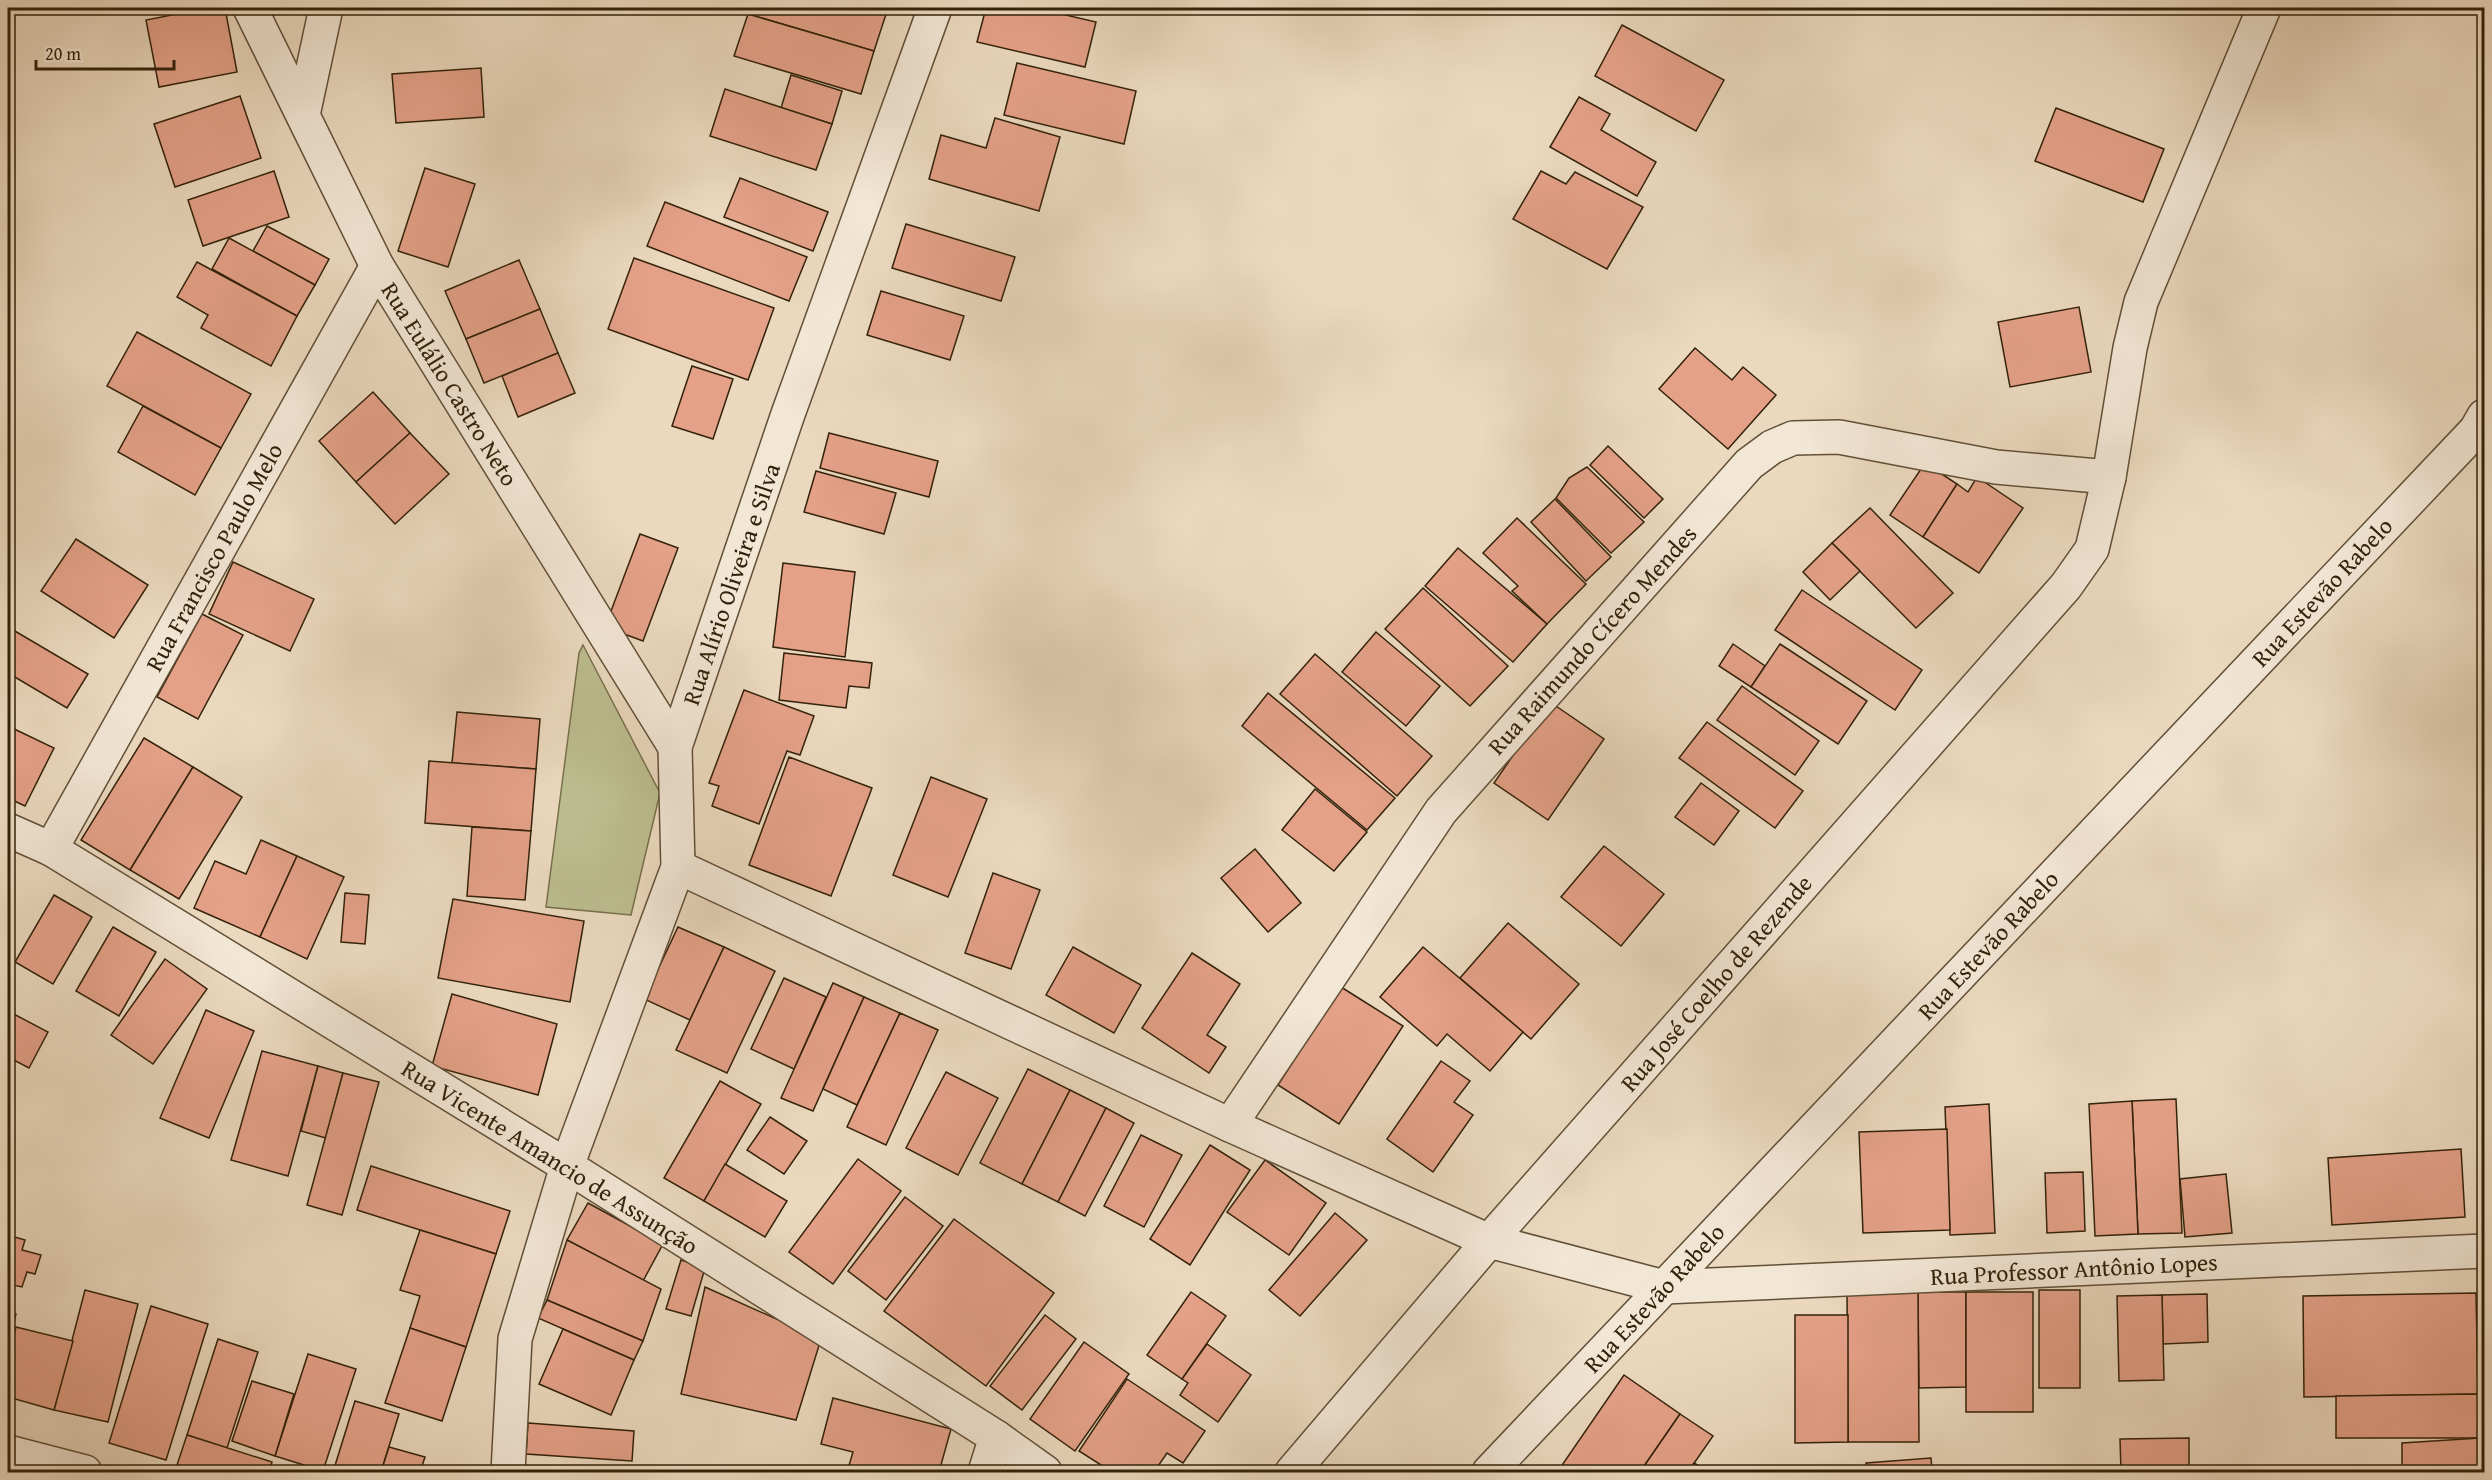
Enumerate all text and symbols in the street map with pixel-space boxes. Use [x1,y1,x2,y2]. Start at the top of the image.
scale bar [36,33,174,71]
text: 20 m [45,40,81,67]
street label: Rua Eulálio Castro Neto [373,275,527,493]
street label: Rua Francisco Paulo Melo [137,437,291,677]
street label: Rua Alírio Oliveira e Silva [673,458,789,710]
street label: Rua Estevão Rabelo [2243,509,2401,675]
street label: Rua Raimundo Cícero Mendes [1479,517,1705,763]
street label: Rua Estevão Rabelo [1909,862,2067,1028]
street label: Rua José Coelho de Rezende [1612,867,1820,1099]
street label: Rua Vicente Amancio de Assunção [395,1051,705,1263]
street label: Rua Estevão Rabelo [1575,1215,1733,1381]
street label: Rua Professor Antônio Lopes [1929,1244,2219,1294]

